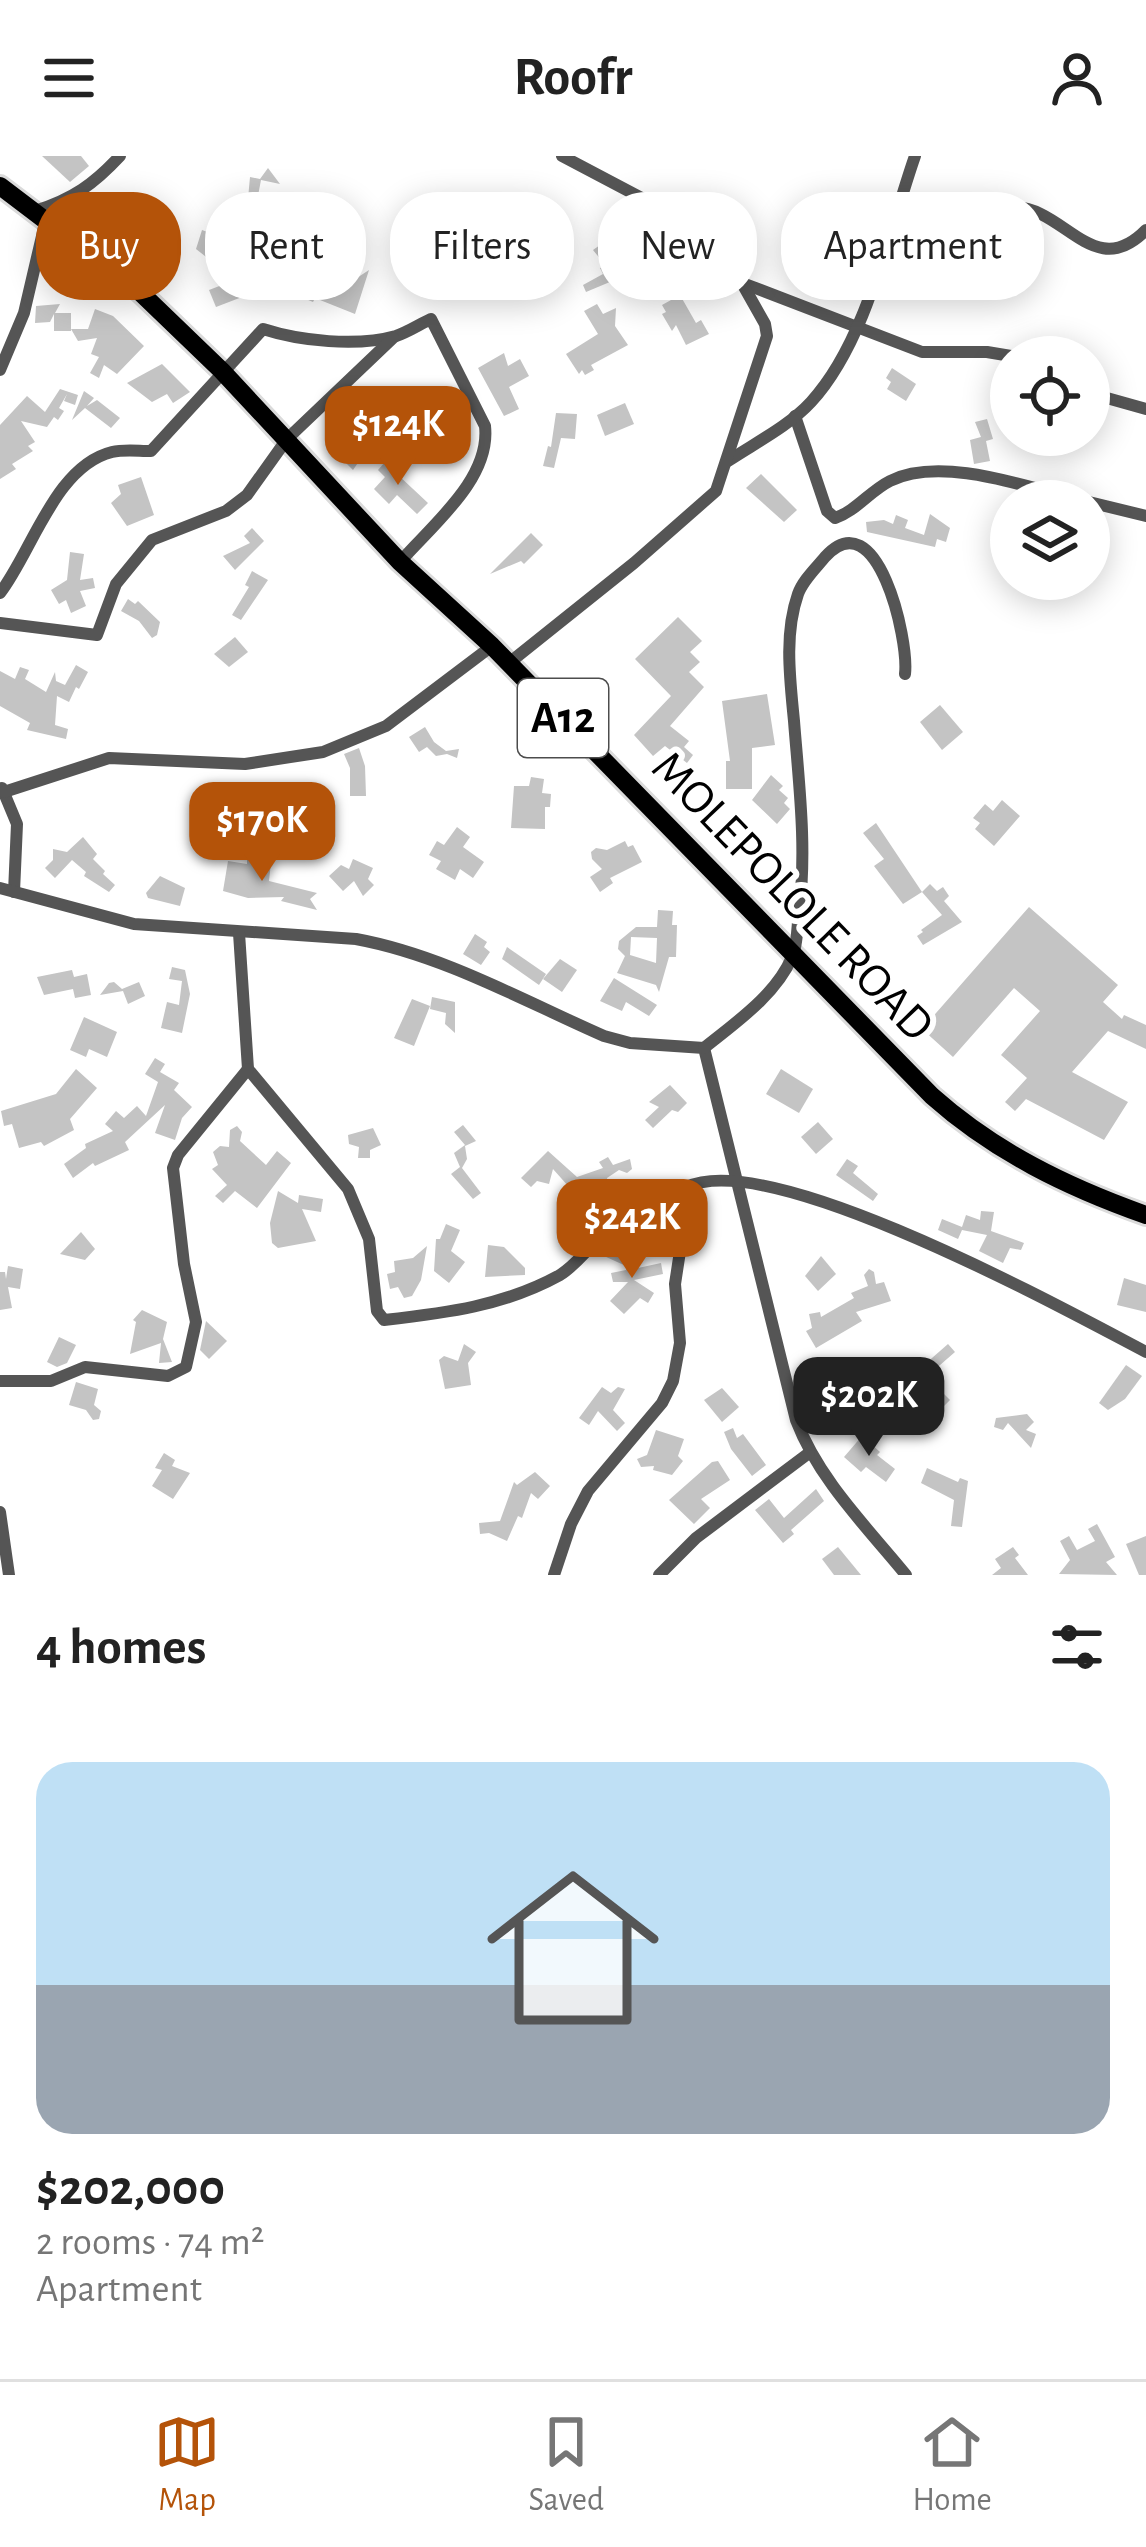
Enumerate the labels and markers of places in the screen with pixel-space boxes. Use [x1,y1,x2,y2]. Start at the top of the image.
pin: $124K [314,386,482,488]
pin: $170K [178,782,346,884]
pin: $242K [548,1179,716,1281]
pin: $202K [785,1357,953,1459]

